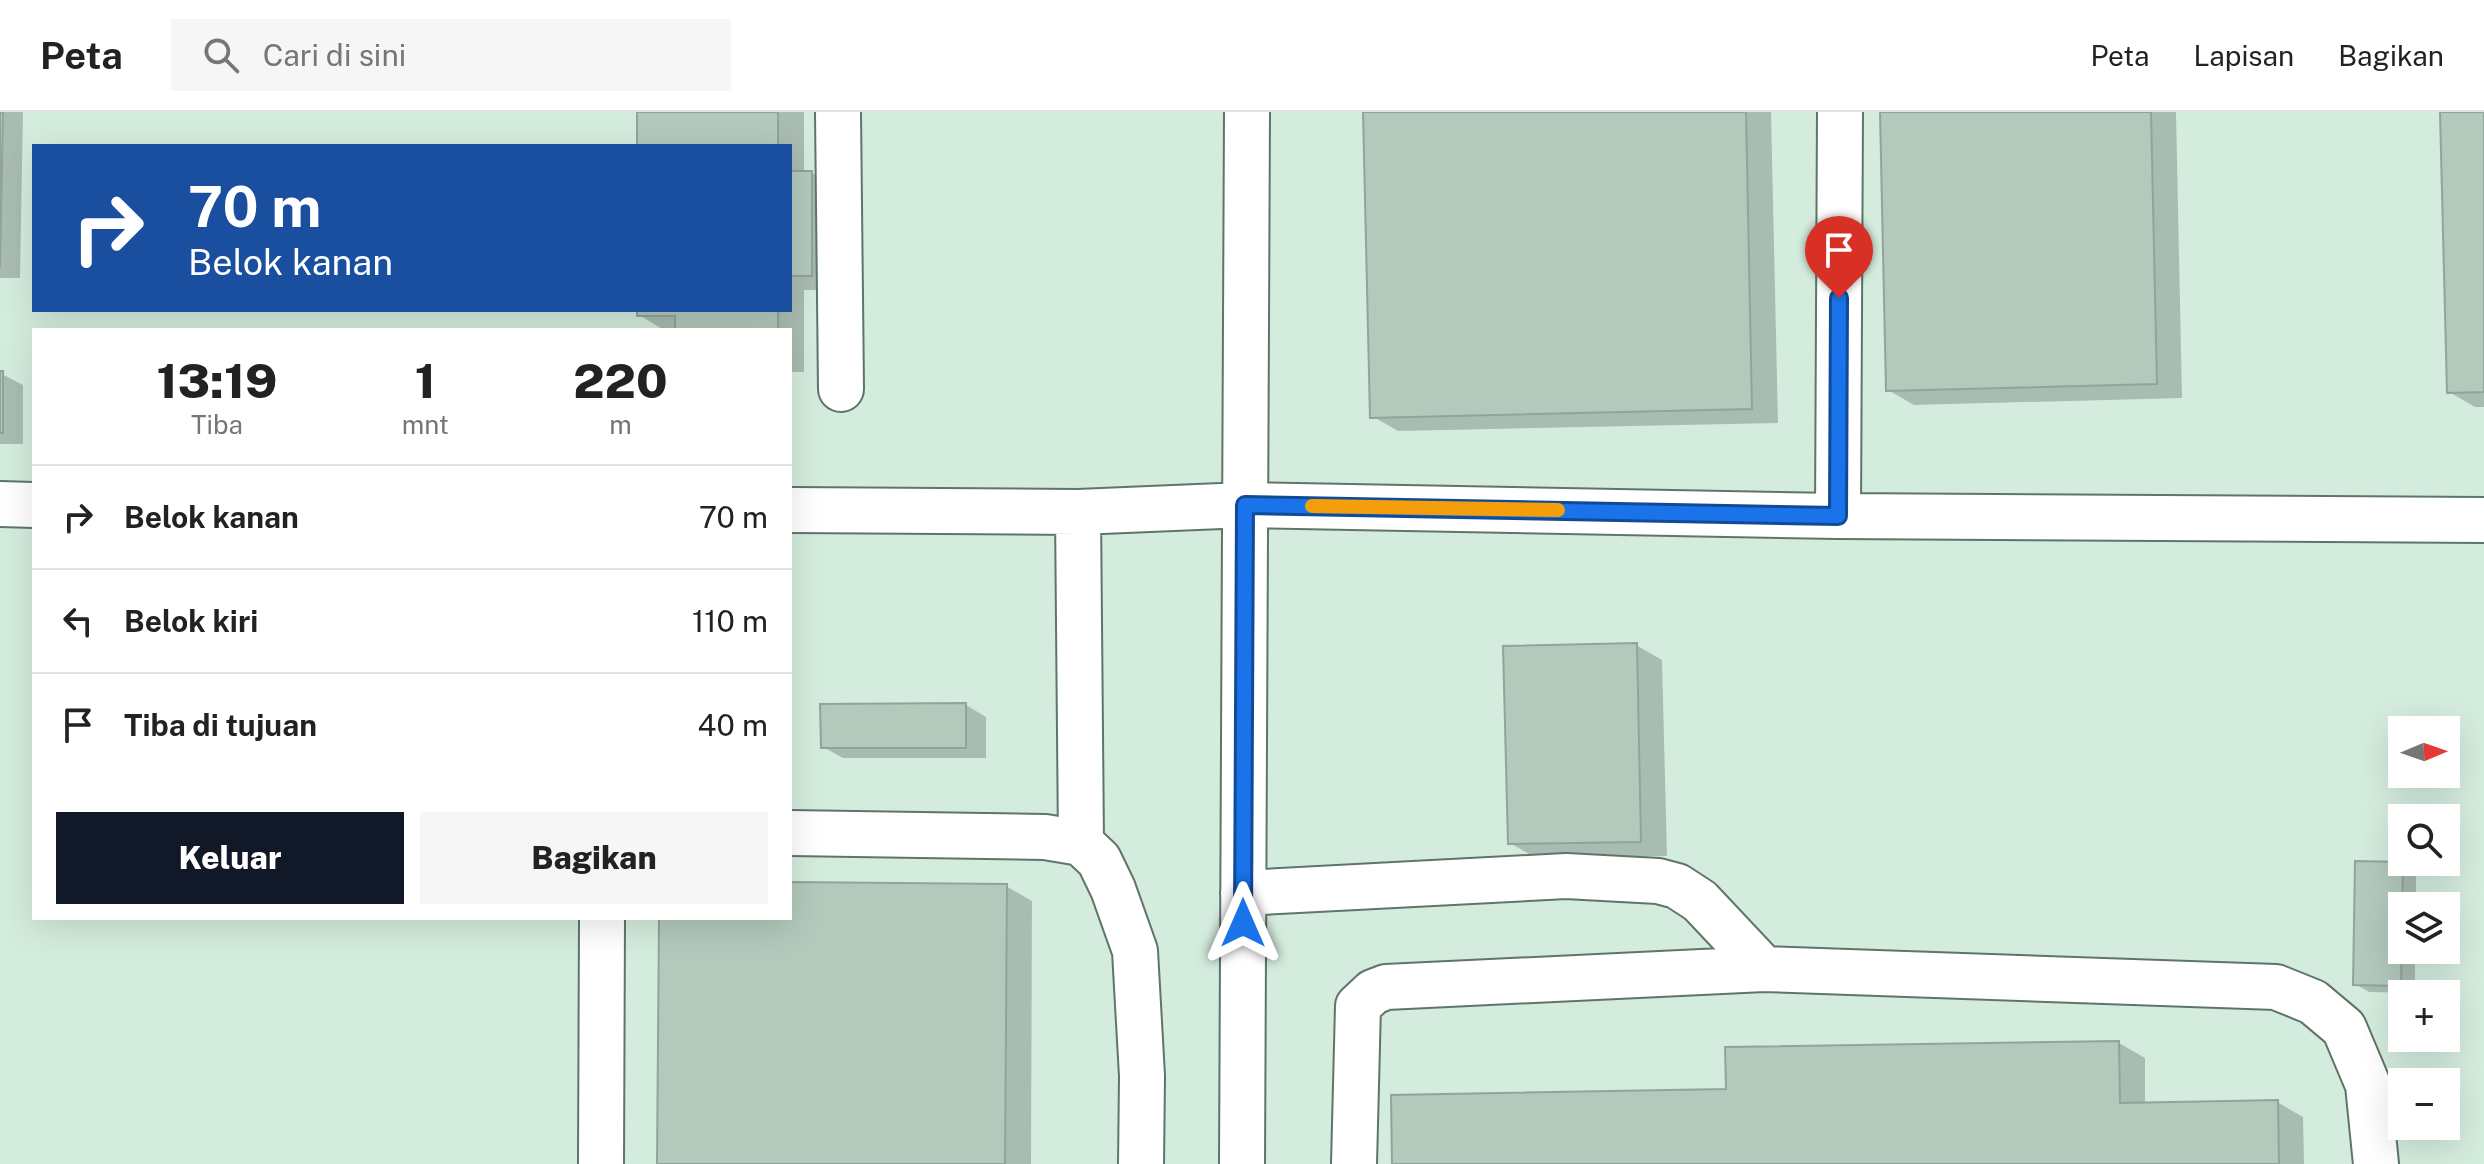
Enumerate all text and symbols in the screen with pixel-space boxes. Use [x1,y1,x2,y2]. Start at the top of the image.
search box [171,19,731,91]
text: Peta [40,33,123,78]
icon: search [199,33,243,77]
text: Cari di sini [263,37,406,73]
text: Peta [2090,39,2150,72]
text: Lapisan [2194,39,2294,72]
text: Bagikan [2338,39,2444,72]
text: 70 m [188,174,321,240]
icon: right [56,176,160,280]
pin [1805,216,1873,298]
icon: arrive [1817,228,1861,272]
text: Belok kanan [188,241,393,283]
text: 13:19 [156,352,277,409]
text: 1 [415,352,436,409]
text: 220 [573,352,668,409]
text: Tiba [191,409,243,440]
text: mnt [402,409,449,440]
text: m [609,409,632,440]
icon: right [56,495,100,539]
text: Belok kanan [124,499,299,535]
text: 70 m [699,499,768,535]
icon: left [56,599,100,643]
text: Belok kiri [124,603,258,639]
text: 110 m [692,603,768,639]
icon: arrive [56,703,100,747]
text: Tiba di tujuan [124,707,317,743]
text: 40 m [698,707,768,743]
north arrow [2388,716,2460,788]
map controls [2388,716,2460,1140]
button: search [2388,804,2460,876]
button: Keluar [56,812,404,904]
button: Bagikan [420,812,768,904]
position arrow [1201,881,1285,965]
button: layers [2388,892,2460,964]
button: + [2388,980,2460,1052]
button: − [2388,1068,2460,1140]

